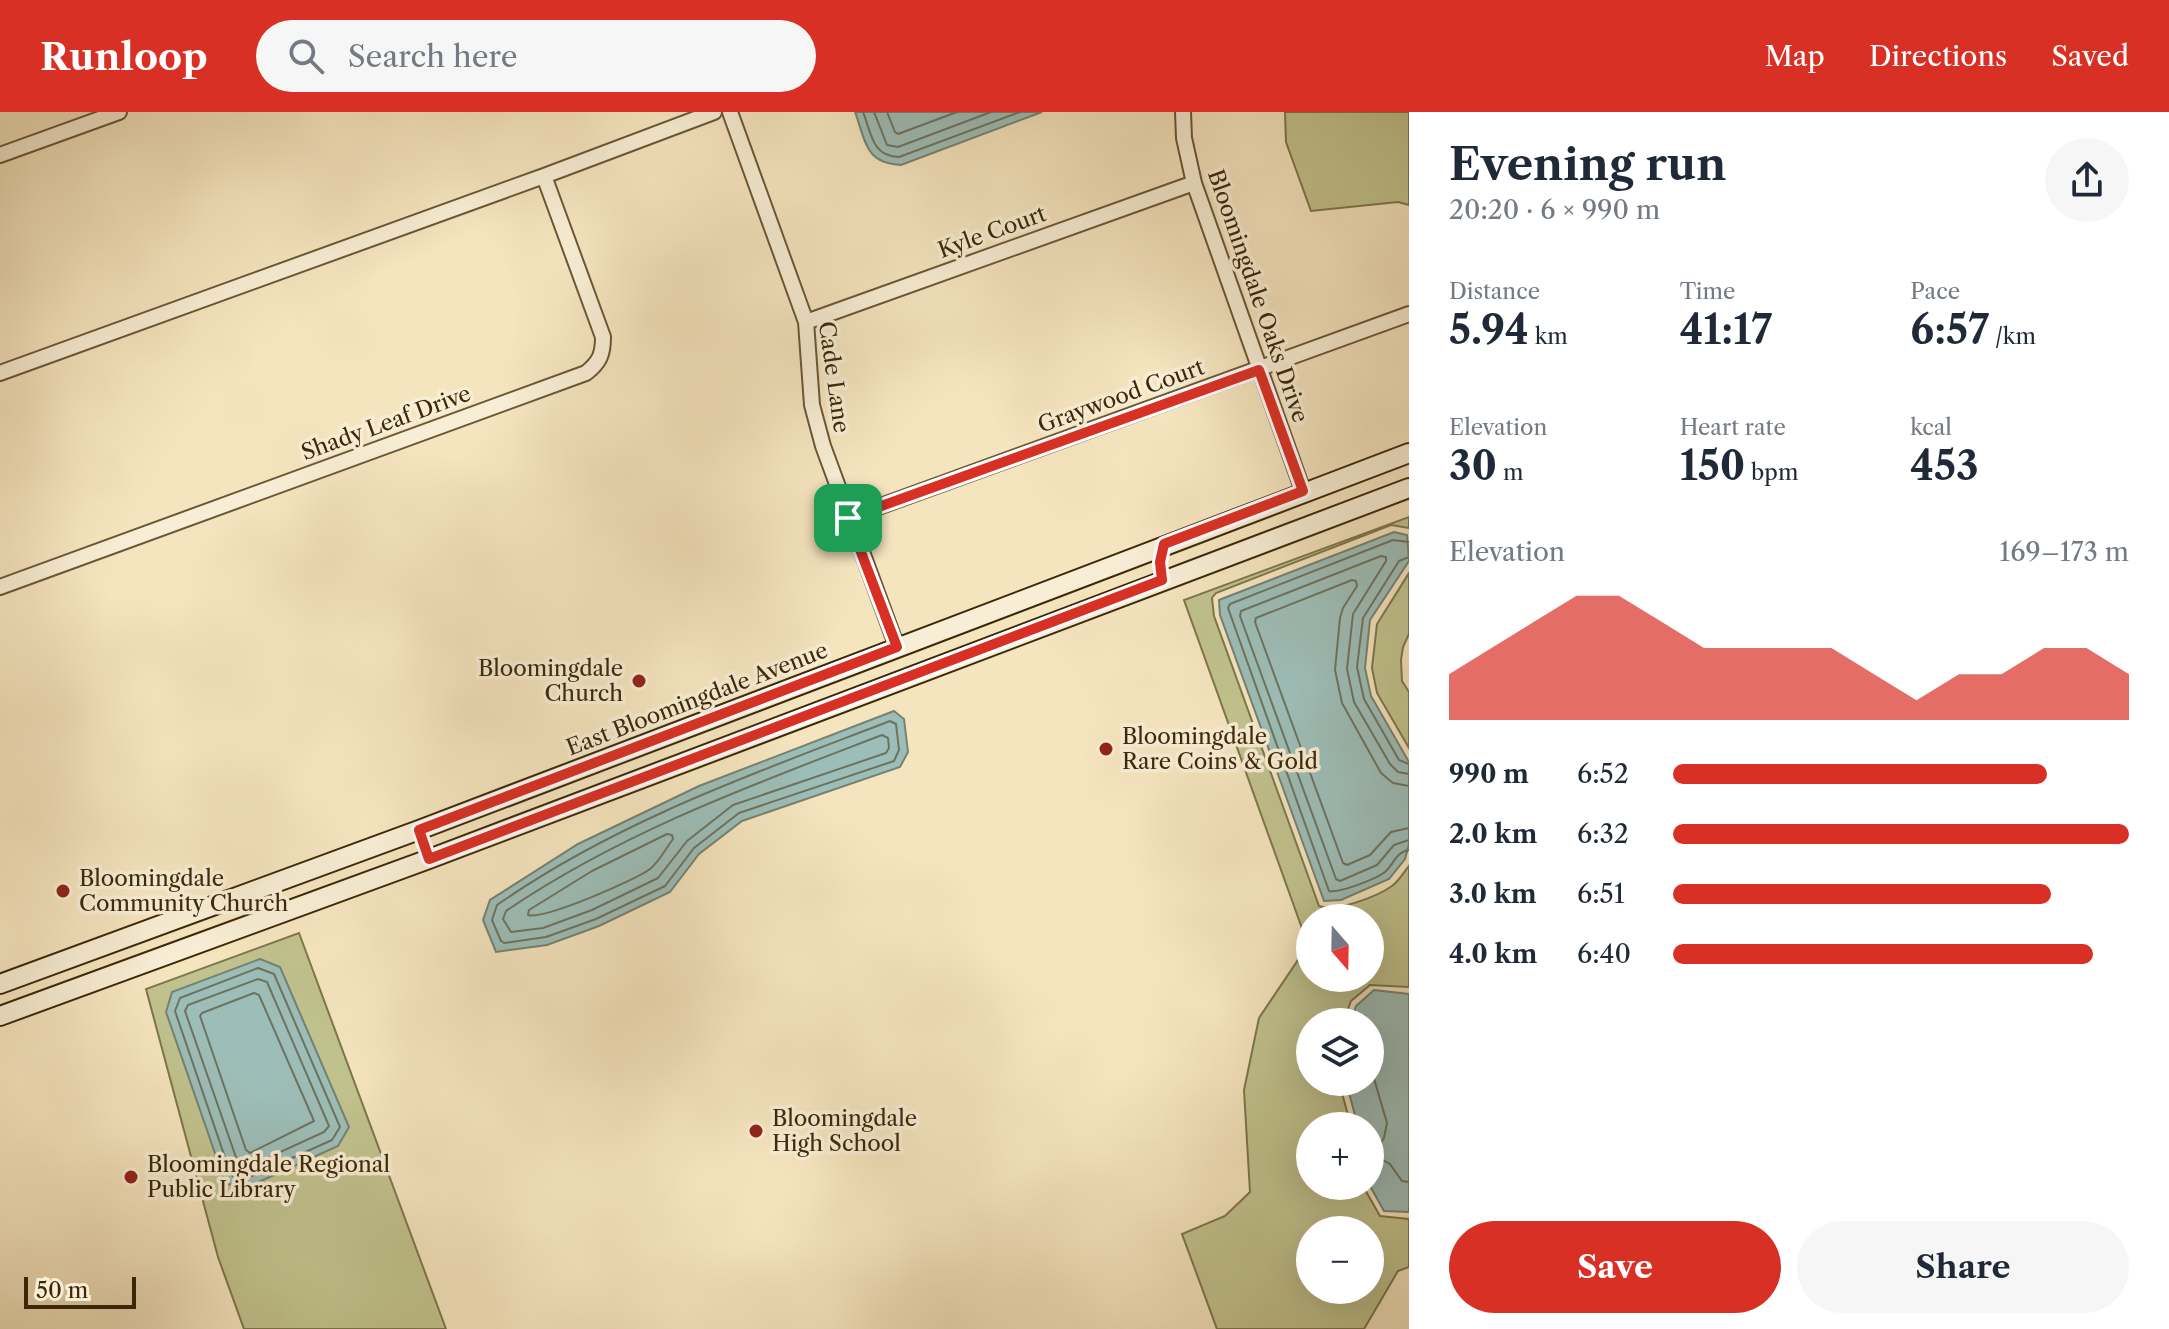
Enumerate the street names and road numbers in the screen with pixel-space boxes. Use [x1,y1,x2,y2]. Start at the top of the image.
street label: Bloomingdale Oaks Drive [1202,166,1314,426]
street label: Kyle Court [934,200,1050,264]
street label: Cade Lane [813,320,855,434]
street label: Graywood Court [1034,353,1208,439]
street label: Shady Leaf Drive [298,380,474,466]
street label: East Bloomingdale Avenue [562,637,832,761]

